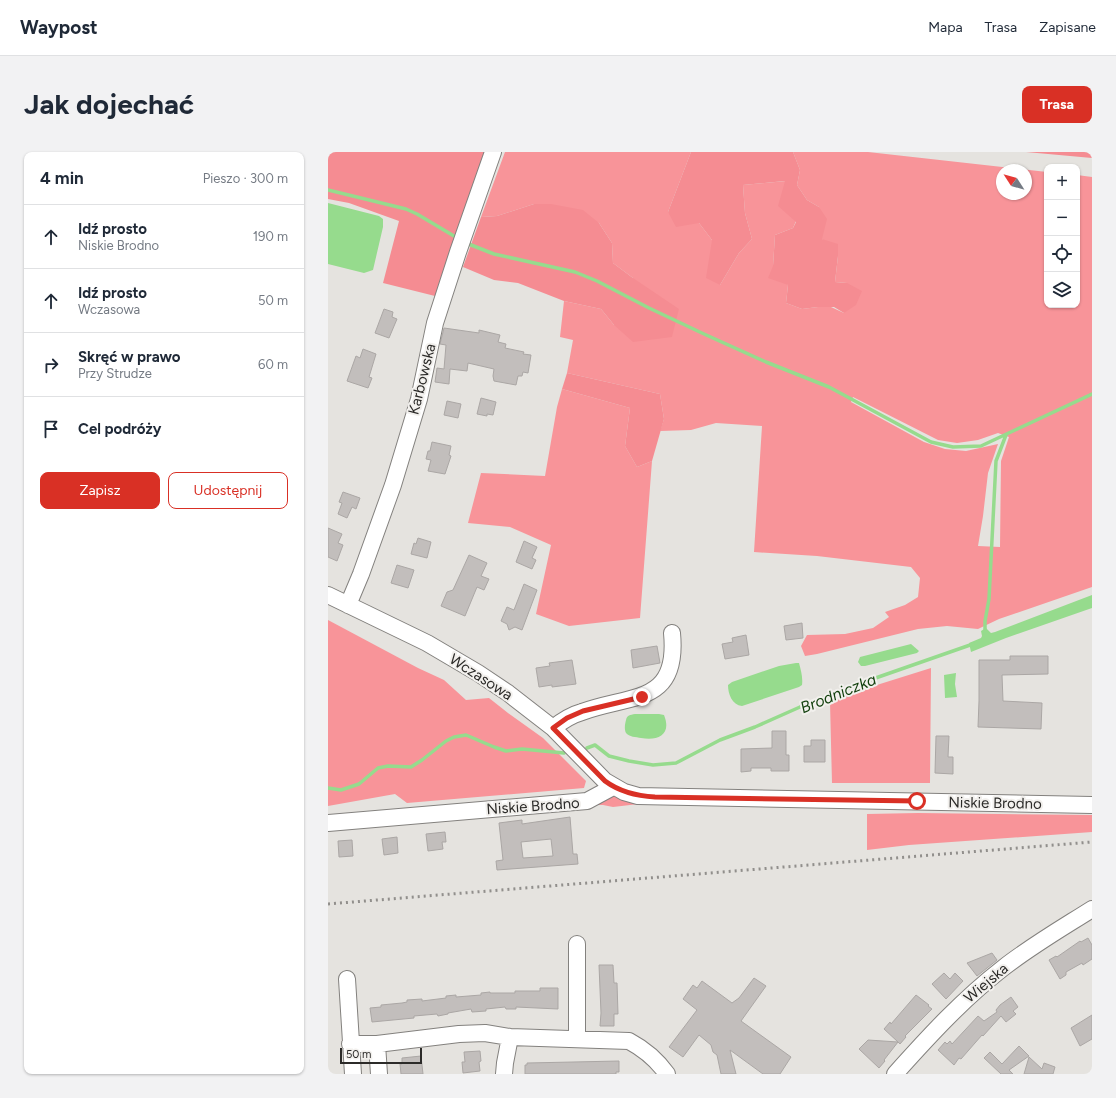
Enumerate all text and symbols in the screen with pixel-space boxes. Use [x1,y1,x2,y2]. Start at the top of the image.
text: Waypost [20,16,98,39]
text: Mapa [928,19,963,36]
text: Trasa [985,19,1017,36]
text: Zapisane [1039,19,1096,36]
button: Trasa [1022,86,1092,123]
text: Jak dojechać [24,87,194,121]
north arrow [996,164,1032,200]
map controls [1044,164,1080,308]
button: + [1044,164,1080,200]
text: 4 min [40,168,84,188]
text: Pieszo · 300 m [203,171,288,186]
button: − [1044,200,1080,236]
text: Idź prosto [78,220,147,238]
icon: ahead [40,226,62,248]
text: 190 m [253,229,288,244]
button: locate [1044,236,1080,272]
text: Niskie Brodno [78,238,159,253]
button: layers [1044,272,1080,308]
text: Idź prosto [78,284,147,302]
icon: ahead [40,290,62,312]
text: 50 m [258,293,288,308]
text: Wczasowa [78,302,140,317]
street label: Karbowska [404,342,440,416]
text: Skręć w prawo [78,348,181,366]
icon: right [40,354,62,376]
text: 60 m [258,357,288,372]
text: Przy Strudze [78,366,152,381]
icon: arrive [40,418,62,440]
text: Cel podróży [78,420,161,438]
button: Zapisz [40,472,160,509]
button: Udostępnij [168,472,288,509]
street label: Wczasowa [446,650,516,704]
water label: Brodniczka [797,670,879,717]
route end [633,688,651,706]
route start [908,792,926,810]
street label: Niskie Brodno [948,793,1042,813]
street label: Niskie Brodno [486,794,581,818]
street label: Wiejska [960,959,1012,1007]
scale bar [340,1046,422,1065]
text: 50 m [346,1048,371,1061]

